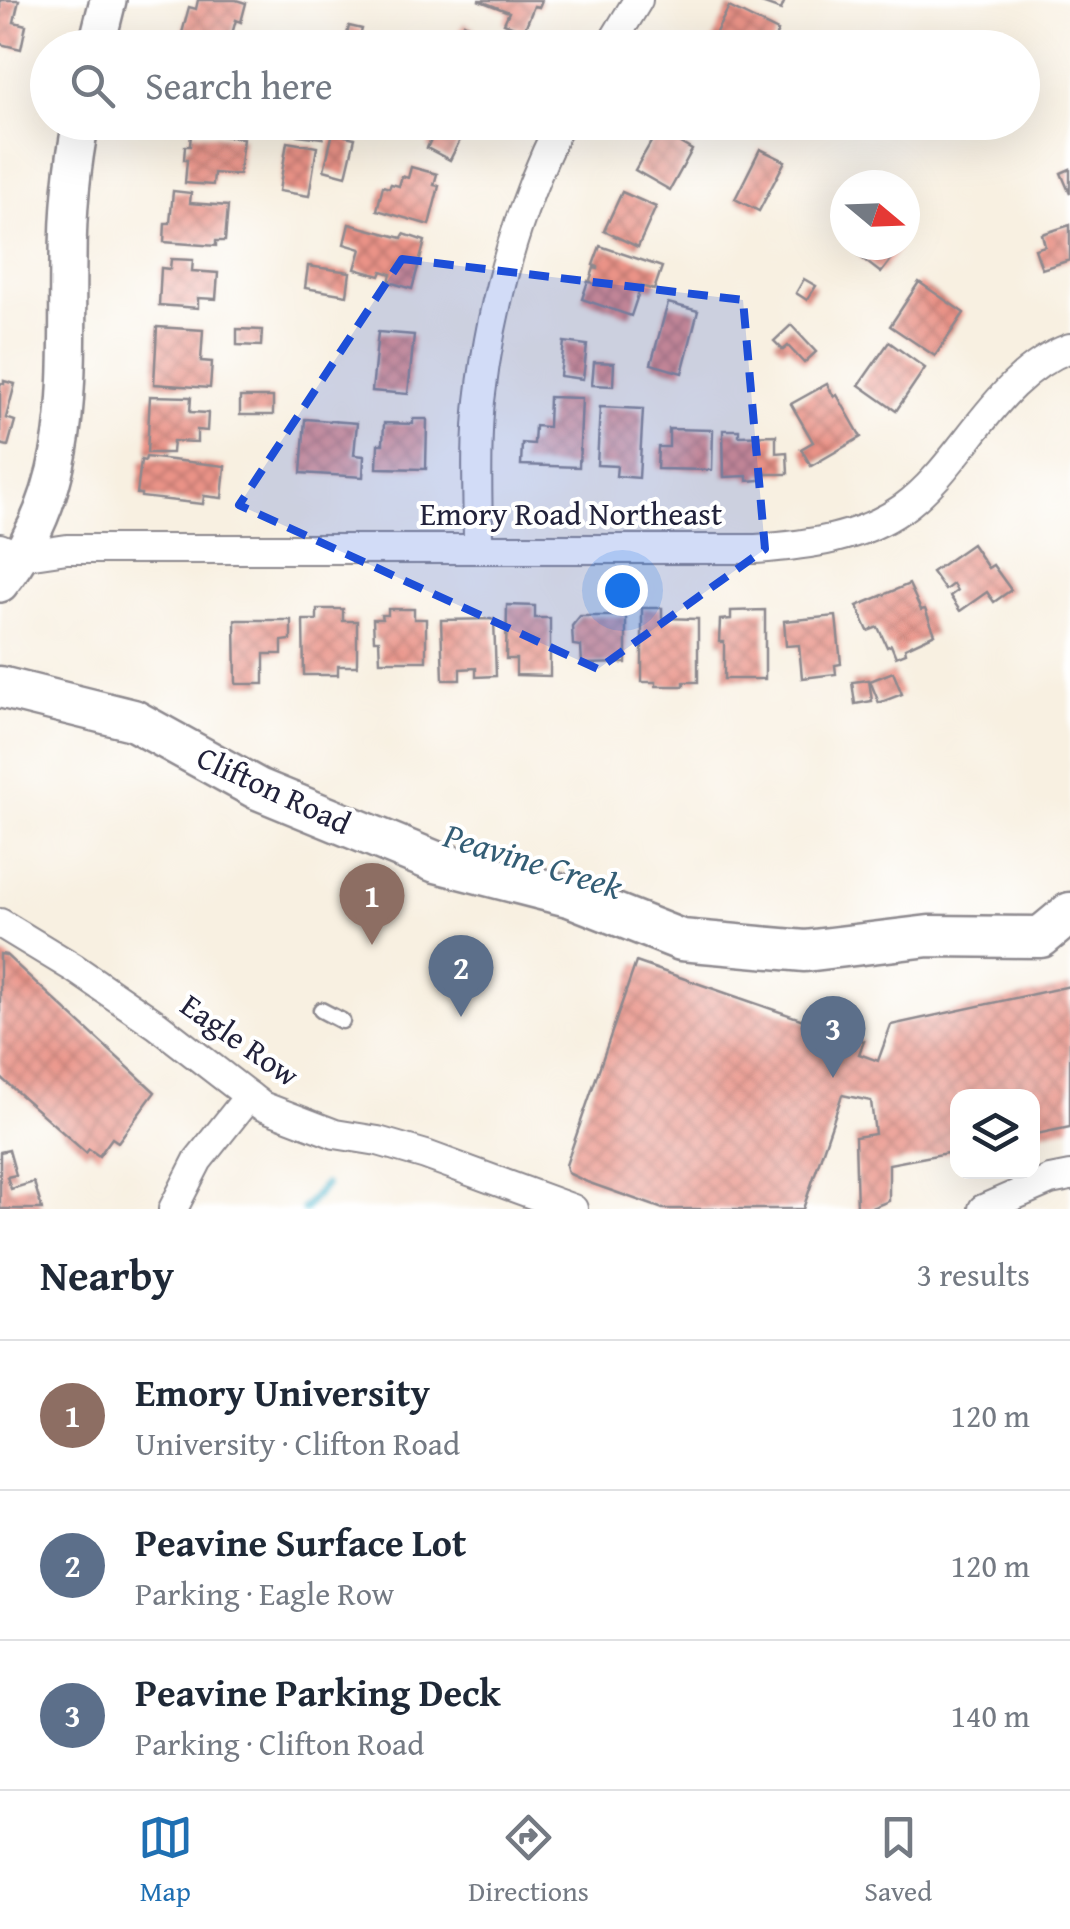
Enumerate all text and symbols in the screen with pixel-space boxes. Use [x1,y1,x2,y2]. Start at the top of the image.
search box [30,30,1040,140]
text: Search here [145,57,333,113]
icon: search [65,58,120,113]
north arrow [830,170,920,260]
street label: Emory Road Northeast [420,490,722,537]
your location [597,565,648,616]
street label: Clifton Road [189,733,359,846]
water label: Peavine Creek [437,809,630,912]
pin: 1 [340,862,404,945]
pin: 2 [428,934,494,1017]
street label: Eagle Row [171,982,309,1098]
pin: 3 [800,996,866,1078]
map controls [950,1089,1040,1179]
button: layers [950,1089,1040,1179]
text: Nearby [40,1244,174,1305]
text: 3 results [917,1251,1030,1298]
text: Emory University [135,1364,430,1420]
text: 1 [64,1392,81,1439]
text: 120 m [951,1392,1030,1439]
text: University · Clifton Road [135,1420,460,1467]
text: Peavine Surface Lot [135,1514,466,1570]
text: 2 [64,1542,81,1589]
text: 120 m [951,1542,1030,1589]
text: Parking · Eagle Row [135,1570,394,1617]
text: Peavine Parking Deck [135,1664,501,1720]
text: 3 [64,1692,81,1739]
text: 140 m [951,1692,1030,1739]
text: Parking · Clifton Road [135,1720,424,1767]
tab: Map [138,1810,193,1911]
tab: Directions [468,1810,589,1911]
tab: Saved [864,1810,932,1911]

